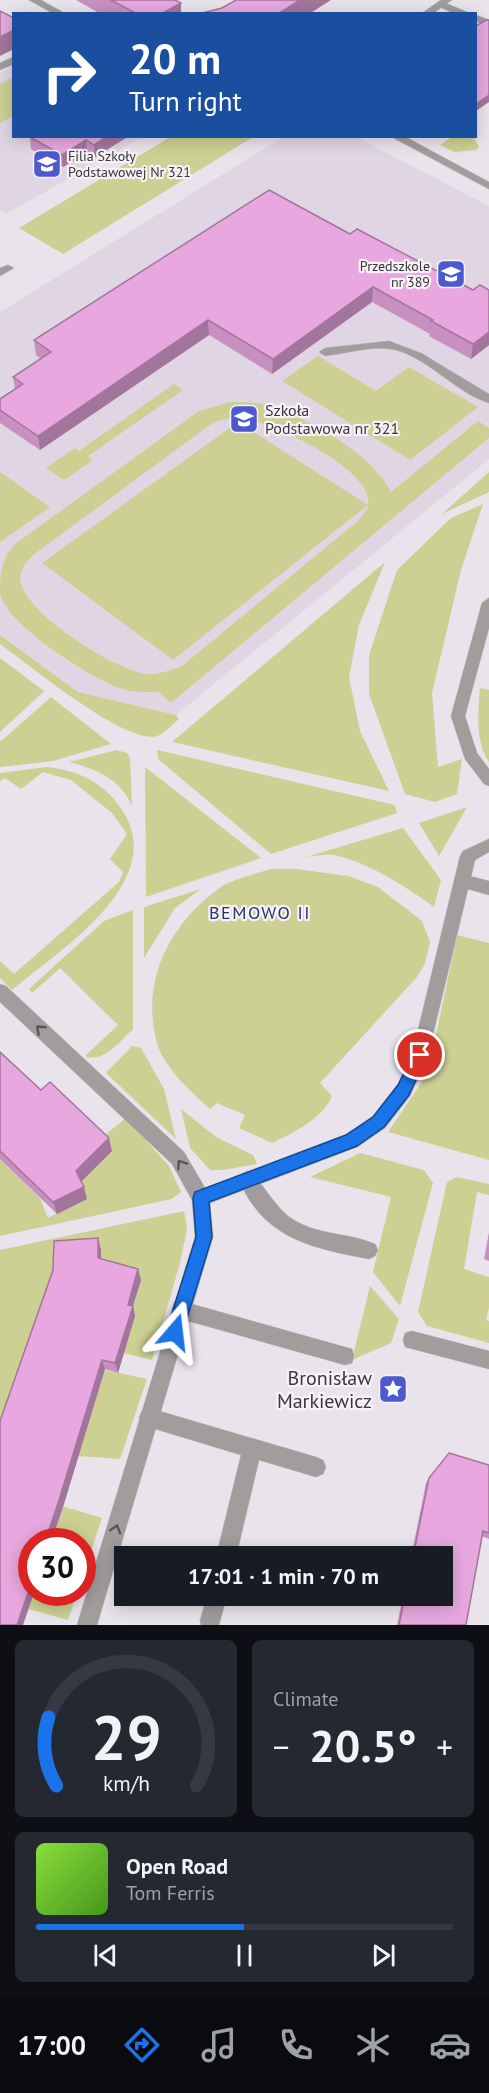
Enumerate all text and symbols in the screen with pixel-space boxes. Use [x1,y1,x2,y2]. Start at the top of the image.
text: 20 m [129,31,221,86]
icon: right [30,36,108,114]
text: Turn right [129,84,242,118]
place label: Filia Szkoły Podstawowej Nr 321 [68,147,191,181]
school or university icon: Filia Szkoły Podstawowej Nr 321 [31,148,63,180]
place label: Przedszkole nr 389 [360,257,430,291]
school or university icon: Przedszkole nr 389 [435,258,467,290]
place label: Szkoła Podstawowa nr 321 [265,400,399,438]
school or university icon: Szkoła Podstawowa nr 321 [228,403,260,435]
district label: BEMOWO II [209,901,311,924]
one-way arrow [37,1025,47,1036]
pin [394,1029,445,1080]
icon: arrive [403,1038,436,1071]
one-way arrow [177,1159,188,1170]
position arrow [143,1300,207,1364]
place label: Bronisław Markiewicz [277,1365,372,1414]
place icon: Bronisław Markiewicz [377,1373,409,1405]
one-way arrow [109,1524,121,1535]
speed limit sign: 30 [18,1528,96,1606]
text: 17:01 · 1 min · 70 m [188,1562,379,1590]
text: Climate [273,1686,339,1712]
text: 29 [91,1696,161,1777]
text: 20.5° [309,1716,417,1774]
text: − [273,1725,290,1768]
text: + [436,1725,453,1768]
text: km/h [102,1769,149,1797]
text: Open Road [126,1852,228,1880]
text: Tom Ferris [126,1880,215,1906]
icon: previous [89,1939,122,1972]
icon: pause [228,1939,261,1972]
icon: next [367,1939,400,1972]
icon: directions [121,2024,163,2066]
icon: music [198,2024,240,2066]
icon: phone [275,2024,317,2066]
icon: climate [352,2024,394,2066]
icon: car [429,2024,471,2066]
text: 17:00 [18,2028,86,2062]

